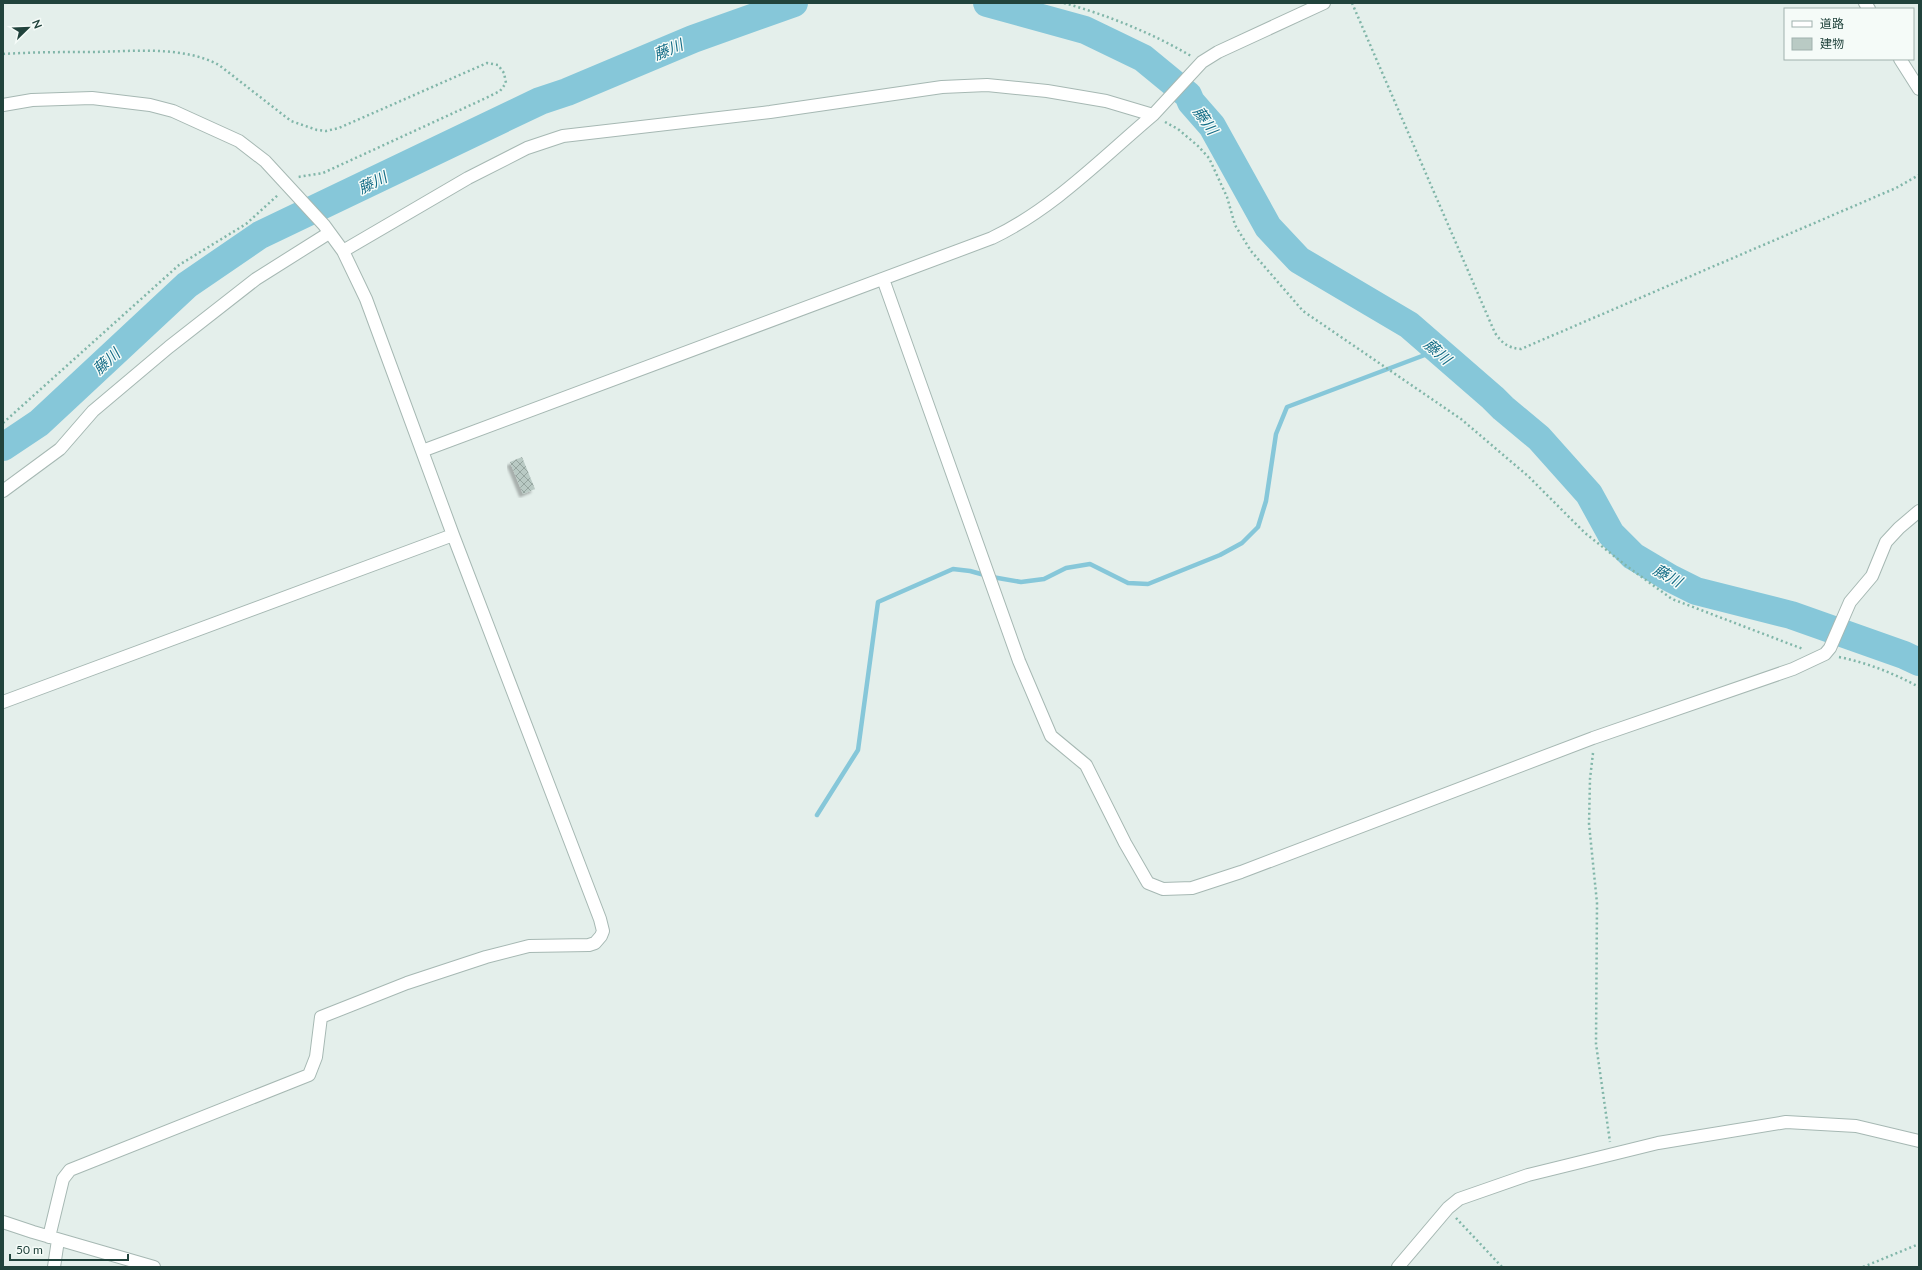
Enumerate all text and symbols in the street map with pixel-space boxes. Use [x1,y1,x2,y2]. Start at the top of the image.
north arrow [8,8,48,48]
legend [1784,8,1914,60]
text: 道路 [1820,16,1844,31]
text: N [30,17,45,30]
water label: 藤川 [651,34,687,63]
text: 建物 [1820,36,1844,51]
water label: 藤川 [1190,103,1223,139]
water label: 藤川 [355,166,391,197]
water label: 藤川 [1421,334,1457,369]
water label: 藤川 [89,343,125,378]
water label: 藤川 [1651,560,1687,591]
scale bar [10,1236,128,1262]
text: 50 m [16,1242,43,1257]

